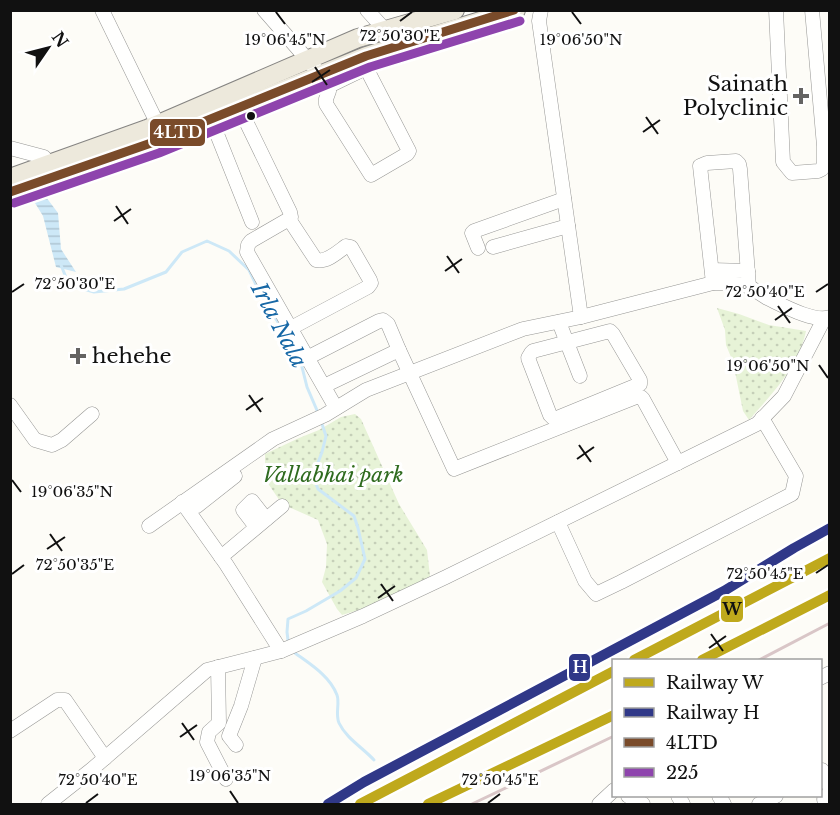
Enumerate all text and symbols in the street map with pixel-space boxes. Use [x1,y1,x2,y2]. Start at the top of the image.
north arrow [18,18,78,78]
text: 72°50'30"E [360,26,440,45]
text: N [48,27,73,51]
text: 19°06'45"N [245,30,325,49]
text: 19°06'50"N [539,30,623,49]
place label: Sainath Polyclinic [683,71,788,121]
marker: Sainath Polyclinic [792,87,810,105]
unlabelled marker [245,110,257,122]
line badge: 4LTD [149,118,206,147]
text: 4LTD [154,122,202,142]
text: 72°50'30"E [35,274,115,293]
water label: Irla Nala [245,277,313,372]
text: 72°50'40"E [725,282,805,301]
place label: hehehe [92,343,171,369]
marker: hehehe [69,347,87,365]
text: 19°06'50"N [726,356,810,375]
park label: Vallabhai park [262,462,404,488]
text: 19°06'35"N [31,482,113,501]
text: 72°50'35"E [36,555,114,574]
text: 72°50'45"E [726,564,804,583]
line badge: W [720,595,744,623]
text: W [721,599,742,619]
line badge: H [568,653,591,682]
text: H [572,657,588,677]
legend [612,659,822,797]
text: Railway W [666,672,764,694]
text: Railway H [666,702,760,724]
text: 4LTD [666,732,718,754]
text: 225 [666,762,698,784]
text: 19°06'35"N [189,766,271,785]
text: 72°50'40"E [58,770,138,789]
text: 72°50'45"E [461,770,539,789]

